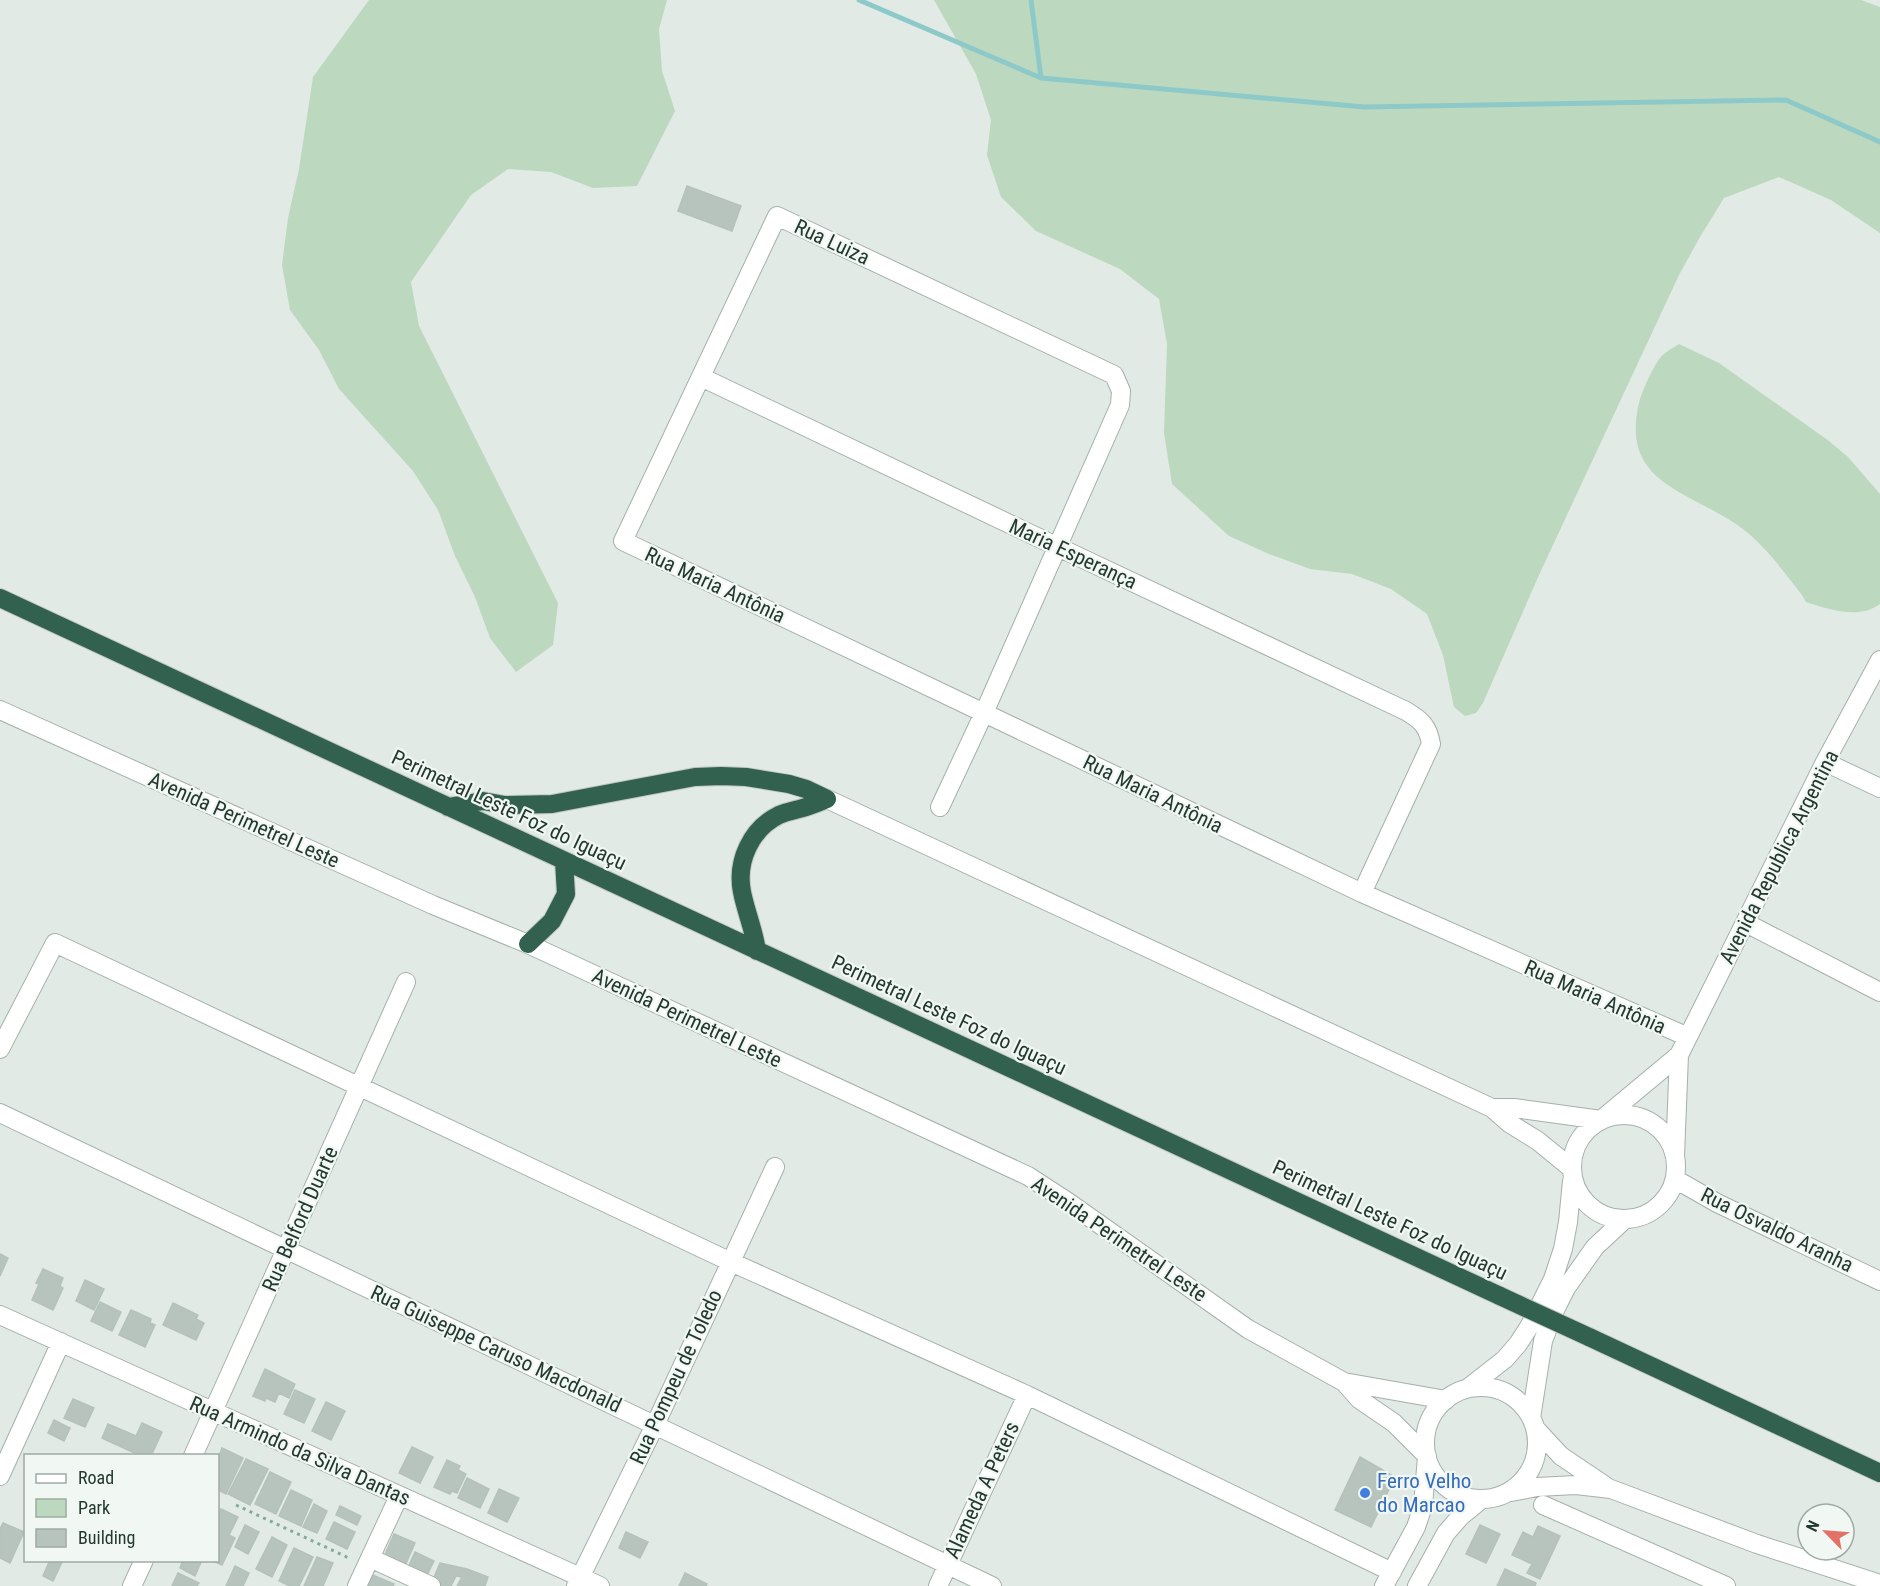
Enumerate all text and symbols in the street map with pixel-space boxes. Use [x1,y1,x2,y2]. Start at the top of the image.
street label: Rua Luiza [791,214,873,270]
street label: Maria Esperança [1005,514,1141,594]
street label: Rua Maria Antônia [641,542,789,628]
street label: Perimetral Leste Foz do Iguaçu [388,745,630,875]
street label: Avenida Republica Argentina [1715,746,1843,968]
street label: Rua Maria Antônia [1079,750,1227,838]
street label: Avenida Perimetrel Leste [145,767,343,873]
street label: Perimetral Leste Foz do Iguaçu [828,950,1070,1080]
street label: Rua Maria Antônia [1521,955,1669,1039]
street label: Avenida Perimetrel Leste [589,964,786,1073]
street label: Rua Belford Duarte [257,1143,343,1295]
street label: Perimetral Leste Foz do Iguaçu [1269,1155,1511,1285]
street label: Avenida Perimetrel Leste [1027,1171,1211,1307]
street label: Rua Osvaldo Aranha [1697,1183,1857,1277]
street label: Rua Guiseppe Caruso Macdonald [367,1280,625,1418]
street label: Rua Pompeu de Toledo [625,1286,727,1468]
street label: Rua Armindo da Silva Dantas [186,1391,414,1511]
street label: Alameda A Peters [940,1418,1024,1562]
legend [24,1454,219,1562]
text: Road [78,1467,114,1488]
place label: Ferro Velho do Marcao [1377,1469,1471,1517]
marker: Ferro Velho do Marcao [1358,1486,1372,1500]
text: Park [78,1497,110,1518]
north arrow [1796,1502,1856,1562]
text: N [1802,1517,1824,1534]
text: Building [78,1527,135,1548]

